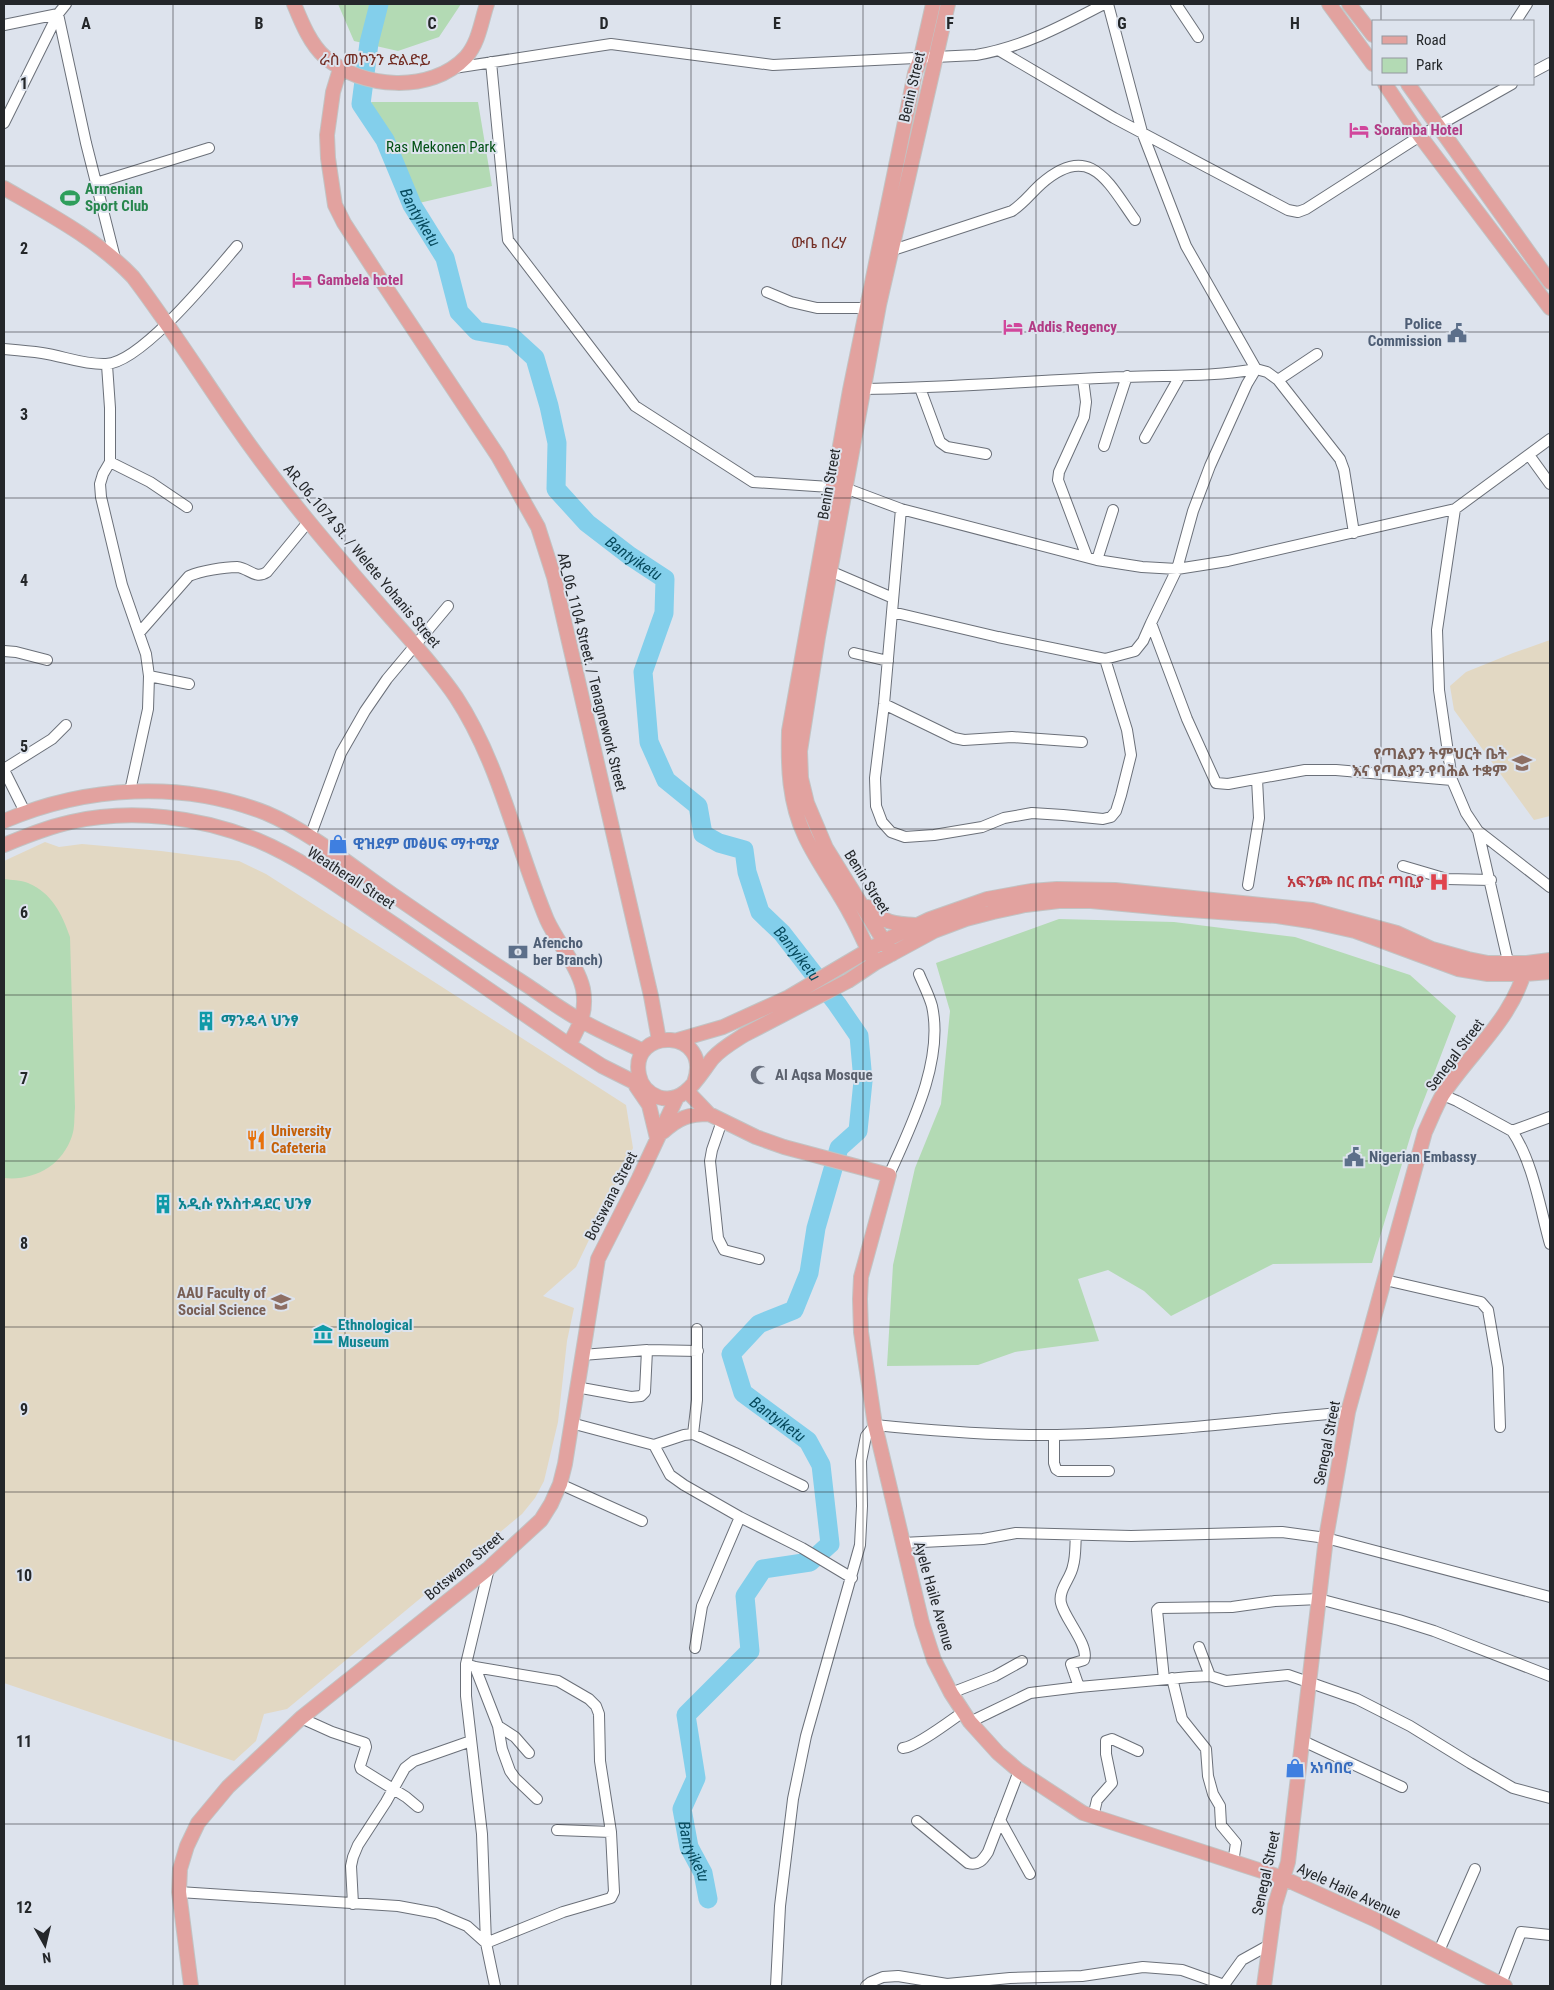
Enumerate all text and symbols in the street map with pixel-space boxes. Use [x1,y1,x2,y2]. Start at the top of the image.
text: A [81,14,91,33]
text: B [255,14,264,33]
text: C [427,14,437,33]
text: D [599,14,609,33]
text: E [773,14,781,33]
text: F [946,14,954,33]
text: G [1117,14,1127,33]
text: H [1290,14,1300,33]
legend [1372,20,1534,85]
text: Road [1416,31,1446,49]
district label: ራስ መኮንን ድልድይ [319,50,431,69]
street label: Benin Street [895,50,929,124]
text: Park [1416,56,1443,74]
text: 1 [20,74,28,93]
hotel icon: Soramba Hotel [1348,119,1370,141]
place label: Soramba Hotel [1374,121,1463,139]
park label: Ras Mekonen Park [386,138,496,156]
place label: Armenian Sport Club [85,180,149,215]
water label: Bantyiketu [396,185,445,250]
sports icon: Armenian Sport Club [59,187,81,209]
district label: ውቤ በረሃ [791,233,847,252]
text: 2 [20,239,28,258]
hotel icon: Gambela hotel [291,269,313,291]
place label: Gambela hotel [317,271,403,289]
place label: Police Commission [1368,315,1442,350]
hotel icon: Addis Regency [1002,316,1024,338]
place label: Addis Regency [1028,318,1117,336]
public building icon: Police Commission [1446,322,1468,344]
text: 3 [20,405,28,424]
street label: Benin Street [814,447,844,521]
street label: AR_06_1074 St. / Welete Yohanis Street [280,460,444,652]
water label: Bantyiketu [602,532,666,585]
street label: AR_06_1104 Street. / Tenagnework Street [554,551,630,793]
text: 4 [20,571,28,590]
text: 5 [20,737,28,756]
place label: የጣልያን ትምህርት ቤት እና የጣልያን የባሕል ተቋም [1352,745,1508,780]
school or university icon: የጣልያን ትምህርት ቤት እና የጣልያን የባሕል ተቋም [1511,752,1533,774]
shop icon: ዊዝደም መፅሀፍ ማተሚያ [327,833,349,855]
place label: ዊዝደም መፅሀፍ ማተሚያ [353,835,500,853]
street label: Weatherall Street [304,843,398,913]
street label: Benin Street [840,847,894,917]
hospital icon: አፍንጮ በር ጤና ጣቢያ [1428,871,1450,893]
place label: አፍንጮ በር ጤና ጣቢያ [1287,873,1424,891]
text: 6 [20,903,28,922]
water label: Bantyiketu [770,922,825,985]
place label: Afencho ber Branch) [533,934,603,969]
bank icon: Afencho ber Branch) [507,941,529,963]
building icon: ማንዴላ ህንፃ [195,1010,217,1032]
place label: ማንዴላ ህንፃ [221,1012,299,1030]
street label: Senegal Street [1422,1015,1488,1095]
mosque icon: Al Aqsa Mosque [749,1064,771,1086]
place label: Al Aqsa Mosque [775,1066,873,1084]
text: 7 [20,1069,28,1088]
place label: University Cafeteria [271,1122,332,1157]
restaurant icon: University Cafeteria [245,1129,267,1151]
public building icon: Nigerian Embassy [1343,1146,1365,1168]
place label: Nigerian Embassy [1369,1148,1477,1166]
street label: Botswana Street [581,1149,641,1243]
building icon: አዲሱ የአስተዳደር ህንፃ [152,1193,174,1215]
place label: አዲሱ የአስተዳደር ህንፃ [178,1195,312,1213]
text: 8 [20,1234,28,1253]
place label: AAU Faculty of Social Science [177,1284,266,1319]
school or university icon: AAU Faculty of Social Science [270,1291,292,1313]
place label: Ethnological Museum [338,1316,413,1351]
museum icon: Ethnological Museum [312,1323,334,1345]
water label: Bantyiketu [746,1393,810,1446]
street label: Senegal Street [1310,1399,1344,1487]
text: 9 [20,1400,28,1419]
street label: Botswana Street [421,1528,507,1604]
street label: Ayele Haile Avenue [910,1539,958,1653]
text: 10 [16,1566,32,1585]
text: 11 [16,1732,32,1751]
shop icon: አነባበሮ [1284,1757,1306,1779]
place label: አነባበሮ [1310,1759,1353,1777]
water label: Bantyiketu [674,1820,714,1884]
street label: Senegal Street [1248,1829,1284,1917]
street label: Ayele Haile Avenue [1294,1859,1404,1923]
text: 12 [16,1898,32,1917]
north arrow [20,1920,70,1970]
text: N [41,1949,52,1966]

